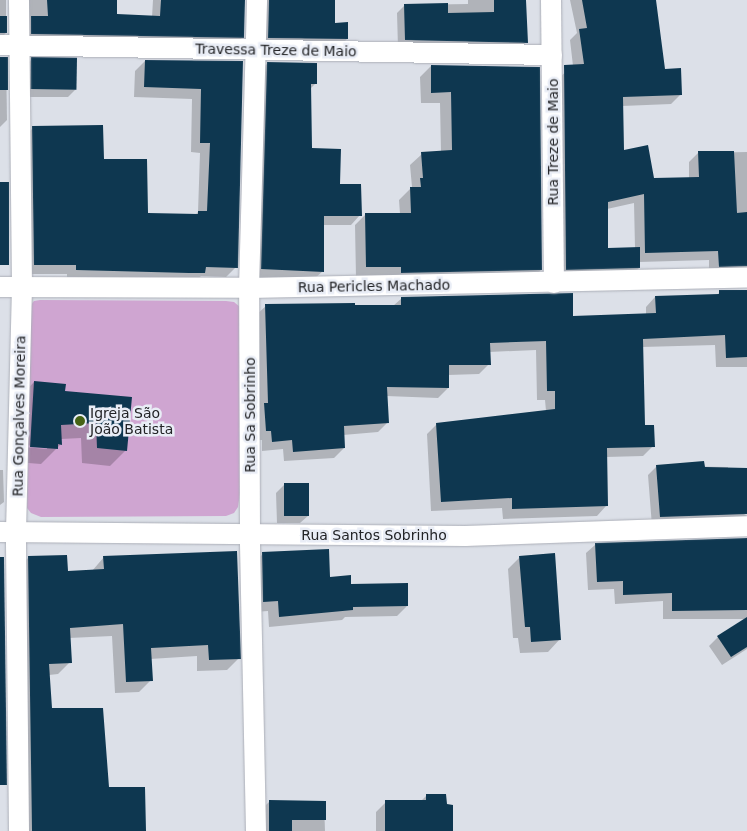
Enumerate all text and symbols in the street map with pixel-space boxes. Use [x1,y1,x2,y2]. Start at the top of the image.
street label: Travessa Treze de Maio [195,40,357,60]
street label: Rua Treze de Maio [545,78,561,206]
street label: Rua Pericles Machado [298,276,450,296]
street label: Rua Gonçalves Moreira [9,335,29,497]
street label: Rua Sa Sobrinho [242,357,258,473]
place label: Igreja São João Batista [90,405,173,438]
marker: Igreja São João Batista [74,415,86,427]
street label: Rua Santos Sobrinho [301,527,447,543]

